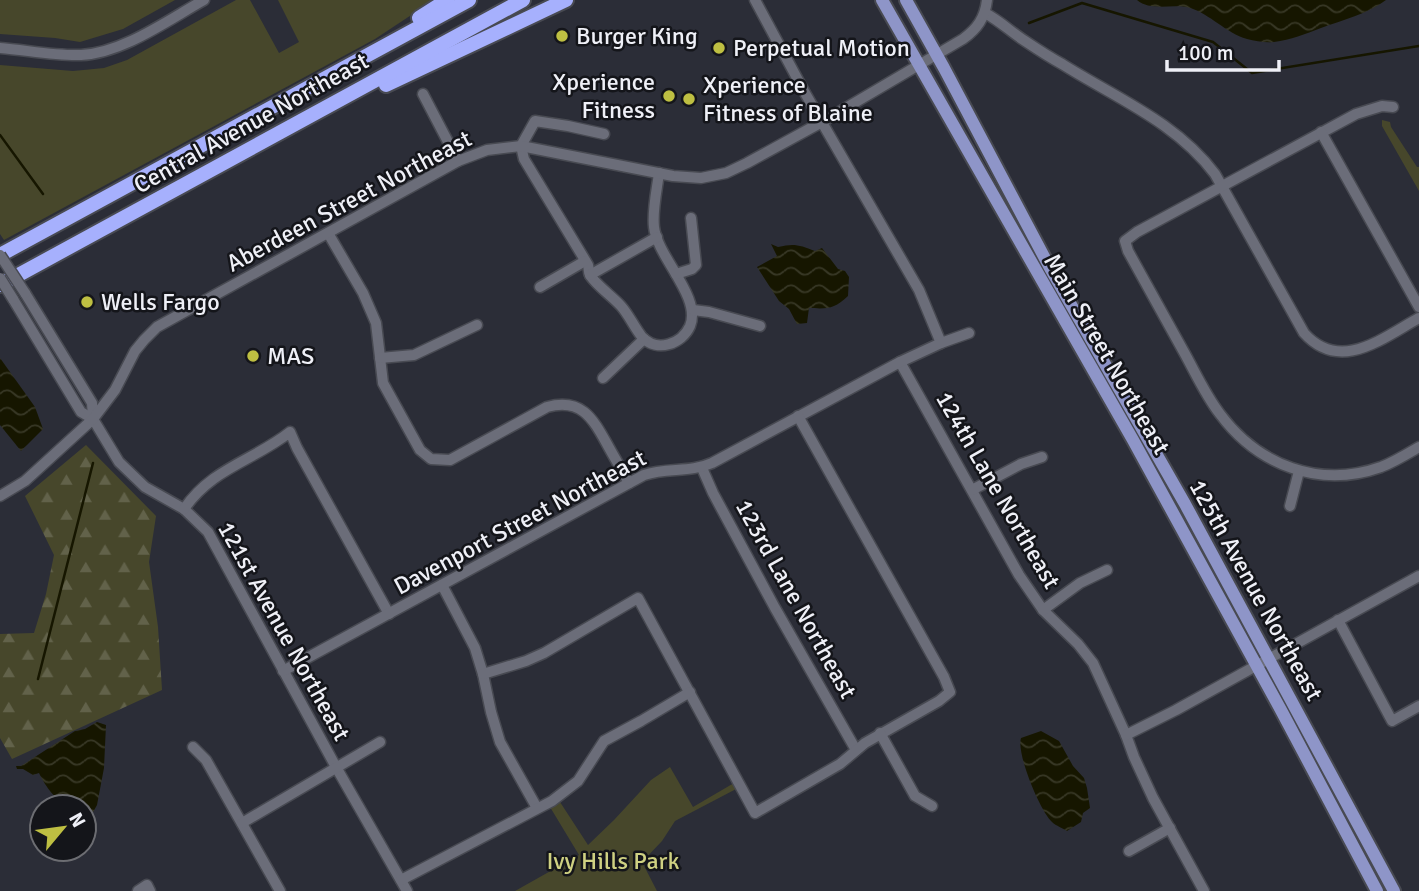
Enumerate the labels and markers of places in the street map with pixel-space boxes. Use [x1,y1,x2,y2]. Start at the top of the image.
place label: Burger King [576,21,698,51]
marker: Burger King [554,28,570,44]
place label: Perpetual Motion [733,33,910,63]
marker: Perpetual Motion [711,40,727,56]
place label: Xperience Fitness [552,67,655,125]
place label: Xperience Fitness of Blaine [703,70,873,128]
marker: Xperience Fitness [661,88,677,104]
marker: Xperience Fitness of Blaine [681,91,697,107]
place label: Wells Fargo [101,287,220,317]
marker: Wells Fargo [79,294,95,310]
place label: MAS [267,341,314,371]
marker: MAS [245,348,261,364]

